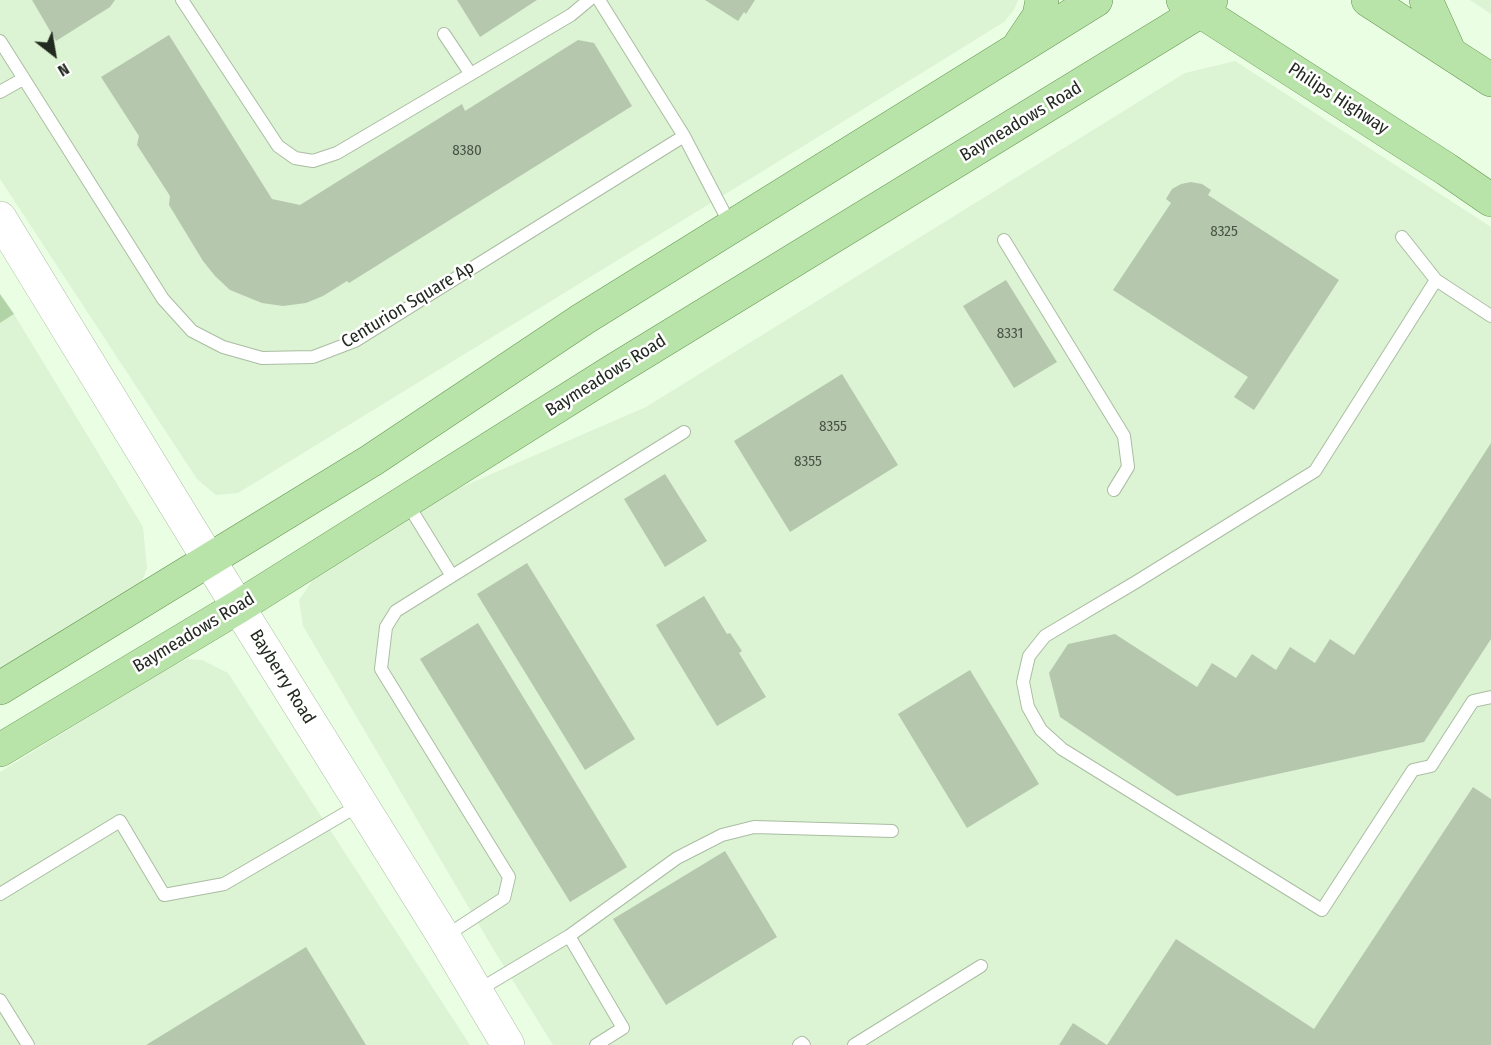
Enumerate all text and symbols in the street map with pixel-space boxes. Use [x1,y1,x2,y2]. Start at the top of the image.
north arrow [24,24,84,84]
text: N [55,59,73,80]
street label: Philips Highway [1284,59,1392,139]
street label: Baymeadows Road [956,77,1086,167]
house number: 8380 [452,142,482,160]
house number: 8325 [1210,223,1238,241]
street label: Centurion Square Ap [338,257,478,353]
house number: 8331 [997,325,1023,343]
street label: Baymeadows Road [542,330,670,422]
house number: 8355 [819,418,847,436]
house number: 8355 [794,453,822,471]
street label: Baymeadows Road [129,588,259,678]
street label: Bayberry Road [244,626,320,728]

